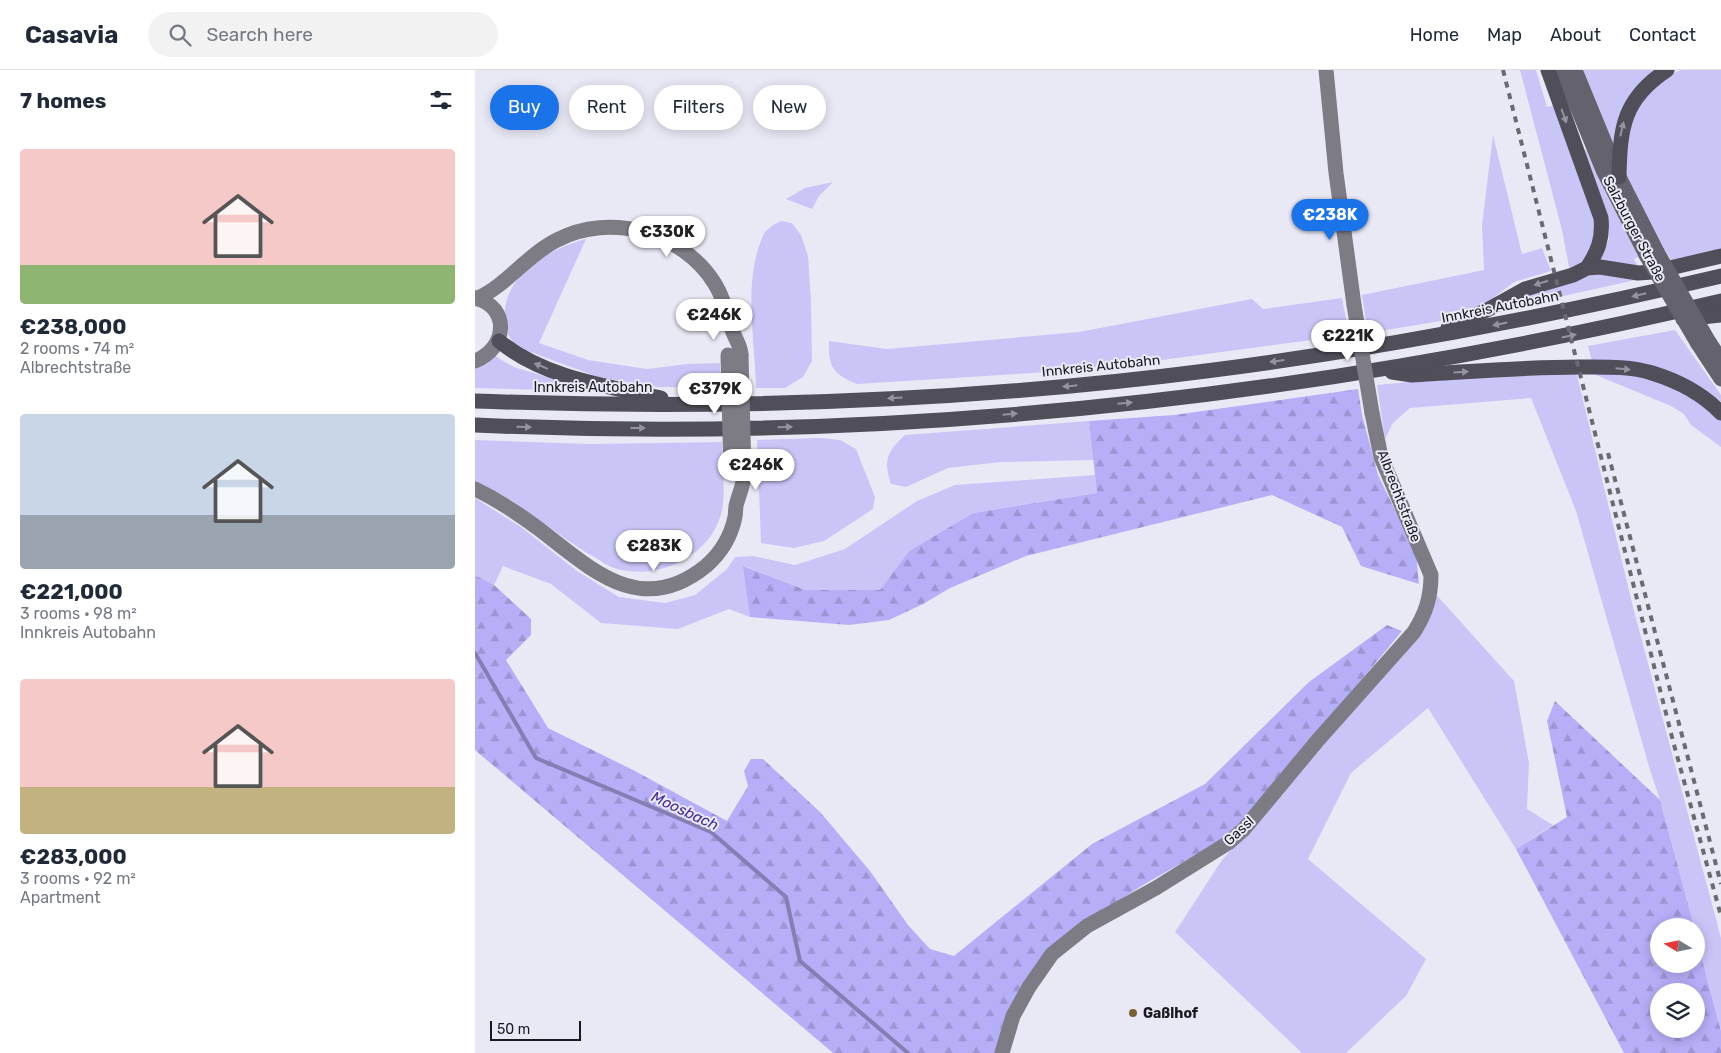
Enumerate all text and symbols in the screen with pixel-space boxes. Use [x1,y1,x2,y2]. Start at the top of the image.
search box [148,12,498,57]
text: Casavia [25,21,118,49]
icon: search [166,21,194,49]
text: Search here [206,23,313,46]
text: Home [1410,24,1459,46]
text: Map [1487,24,1522,46]
text: About [1550,24,1601,46]
text: Contact [1629,24,1696,46]
chip: Buy [490,85,559,130]
chip: Rent [569,85,644,130]
chip: Filters [654,85,743,130]
chip: New [753,85,826,130]
icon: filters [427,86,455,114]
text: 7 homes [20,88,106,113]
one-way arrow [1560,109,1568,124]
one-way arrow [1618,121,1626,136]
street label: Salzburger Straße [1599,173,1669,285]
icon: home [193,181,283,271]
pin: €238K [1295,198,1365,241]
text: €238K [1303,205,1357,224]
pin: €330K [632,216,702,258]
text: €330K [639,222,695,241]
one-way arrow [1533,279,1548,287]
street label: Innkreis Autobahn [1440,287,1560,327]
one-way arrow [1632,291,1647,299]
pin: €246K [679,298,749,341]
text: €246K [687,305,741,324]
text: €238,000 [20,314,127,339]
pin: €221K [1313,320,1383,362]
one-way arrow [1491,321,1507,329]
text: €221K [1322,326,1374,345]
one-way arrow [1561,331,1577,339]
text: 2 rooms · 74 m² [20,339,134,358]
street label: Innkreis Autobahn [1041,351,1161,381]
text: Albrechtstraße [20,358,131,377]
one-way arrow [1269,358,1285,366]
one-way arrow [533,362,548,370]
one-way arrow [1616,365,1632,373]
one-way arrow [1453,368,1469,376]
pin: €379K [680,372,750,415]
street label: Innkreis Autobahn [534,379,652,396]
text: €379K [688,379,742,398]
one-way arrow [1062,382,1078,390]
one-way arrow [887,394,903,402]
one-way arrow [1117,399,1133,407]
one-way arrow [1002,409,1018,417]
one-way arrow [777,422,793,430]
one-way arrow [516,423,532,431]
one-way arrow [631,424,647,432]
icon: home [193,446,283,536]
street label: Albrechtstraße [1374,447,1424,545]
pin: €246K [721,448,791,491]
text: €246K [729,455,783,474]
pin: €283K [619,530,689,572]
text: €283K [627,536,681,555]
text: €221,000 [20,579,123,604]
text: 3 rooms · 98 m² [20,604,137,623]
text: Innkreis Autobahn [20,623,156,642]
icon: home [193,711,283,801]
water label: Moosbach [649,788,721,834]
street label: Gassl [1220,813,1258,849]
text: €283,000 [20,844,127,869]
text: 3 rooms · 92 m² [20,869,136,888]
text: Apartment [20,888,100,907]
north arrow [1650,918,1705,972]
map controls [1650,918,1705,1038]
button: layers [1650,983,1705,1038]
place label: Gaßlhof [1143,1005,1199,1022]
marker: Gaßlhof [1127,1007,1139,1019]
scale bar [490,1018,581,1041]
text: 50 m [497,1021,530,1038]

